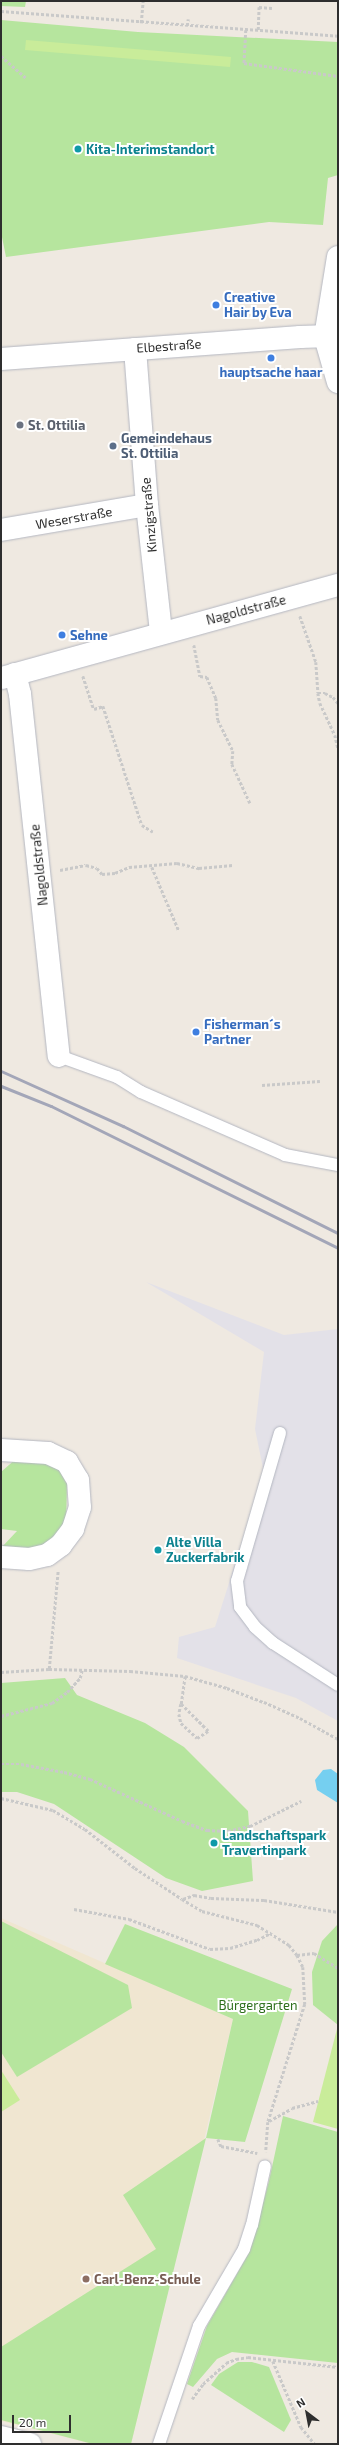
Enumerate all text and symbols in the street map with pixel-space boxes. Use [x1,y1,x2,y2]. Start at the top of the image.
place label: Kita-Interimstandort [86,141,215,157]
marker: Kita-Interimstandort [73,144,83,154]
place label: Creative Hair by Eva [224,290,292,321]
marker: Creative Hair by Eva [211,300,221,310]
street label: Elbestraße [136,336,202,356]
marker: hauptsache haar [266,353,276,363]
place label: hauptsache haar [219,364,323,380]
place label: St. Ottilia [28,417,85,433]
marker: St. Ottilia [15,420,25,430]
place label: Gemeindehaus St. Ottilia [121,431,212,462]
marker: Gemeindehaus St. Ottilia [108,441,118,451]
street label: Kinzigstraße [138,477,160,553]
street label: Weserstraße [34,504,114,532]
street label: Nagoldstraße [204,592,288,628]
place label: Sehne [70,627,108,643]
marker: Sehne [57,630,67,640]
street label: Nagoldstraße [27,823,51,907]
place label: Fisherman´s Partner [204,1017,281,1048]
marker: Fisherman´s Partner [191,1027,201,1037]
place label: Alte Villa Zuckerfabrik [166,1535,245,1566]
marker: Alte Villa Zuckerfabrik [153,1545,163,1555]
place label: Landschaftspark Travertinpark [222,1828,326,1859]
marker: Landschaftspark Travertinpark [209,1838,219,1848]
park label: Bürgergarten [218,1997,298,2013]
place label: Carl-Benz-Schule [94,2271,201,2287]
marker: Carl-Benz-Schule [81,2274,91,2284]
north arrow [287,2393,327,2433]
text: N [294,2395,307,2410]
scale bar [14,2407,73,2433]
text: 20 m [19,2415,46,2429]

